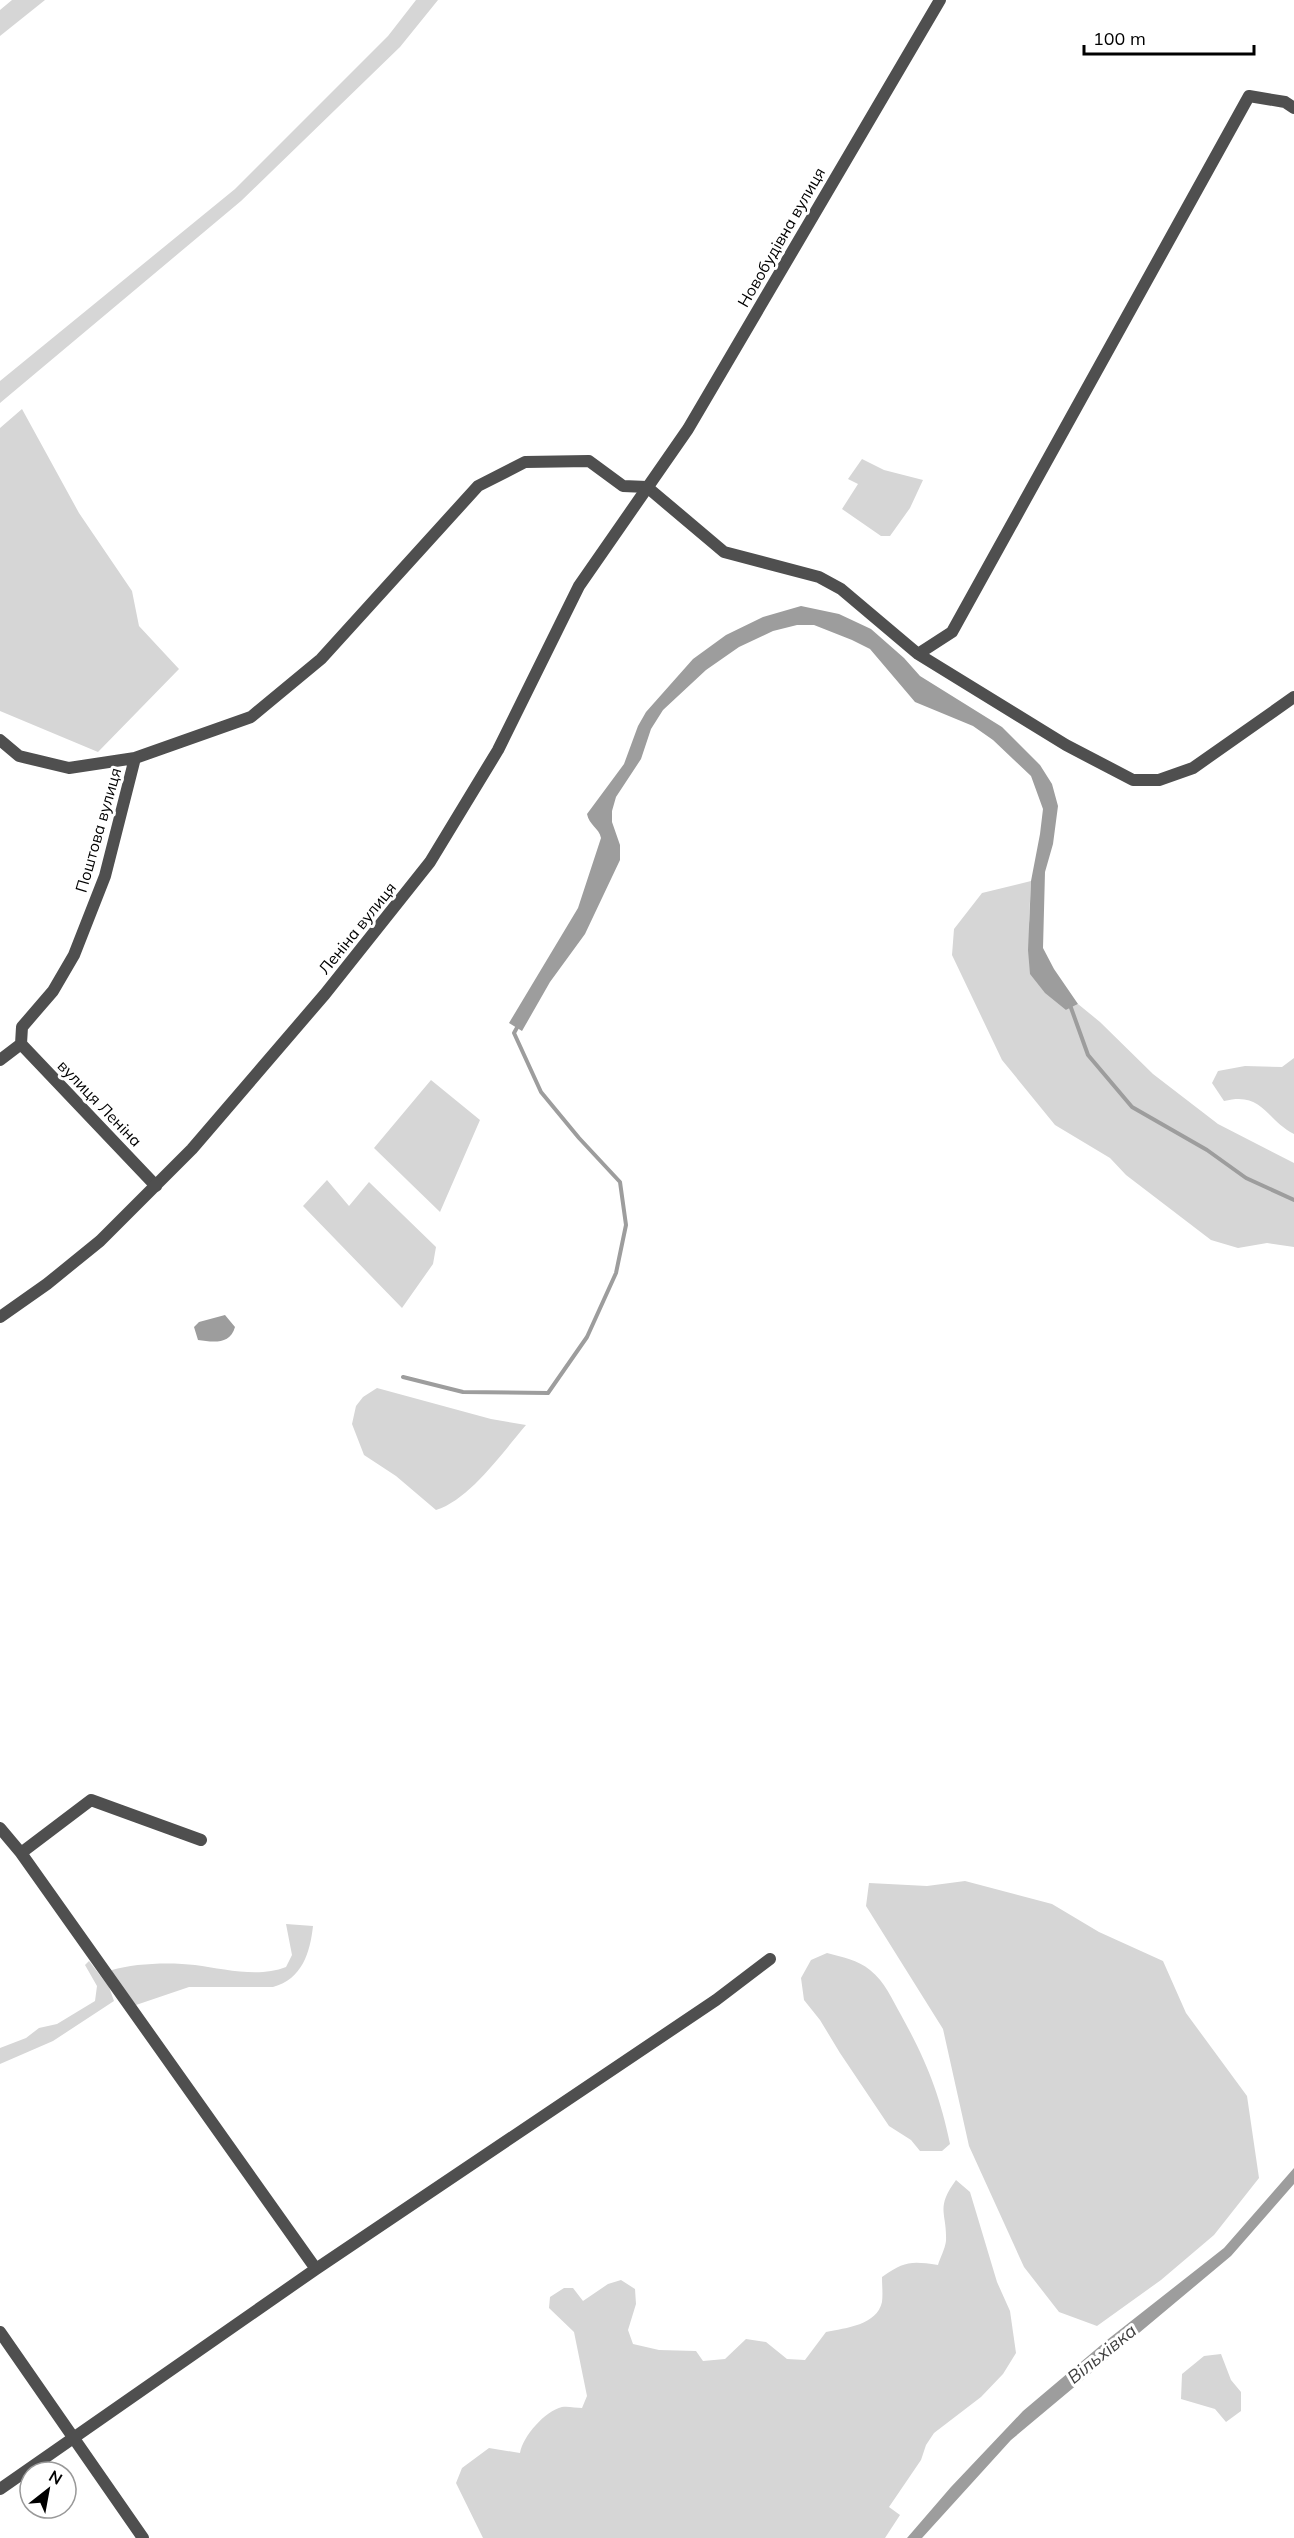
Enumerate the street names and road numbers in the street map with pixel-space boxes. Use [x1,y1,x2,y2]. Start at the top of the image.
street label: Новобудівна вулиця [733,164,829,310]
street label: Поштова вулиця [71,765,125,895]
street label: Леніна вулиця [314,878,400,978]
street label: вулиця Леніна [54,1056,146,1150]

